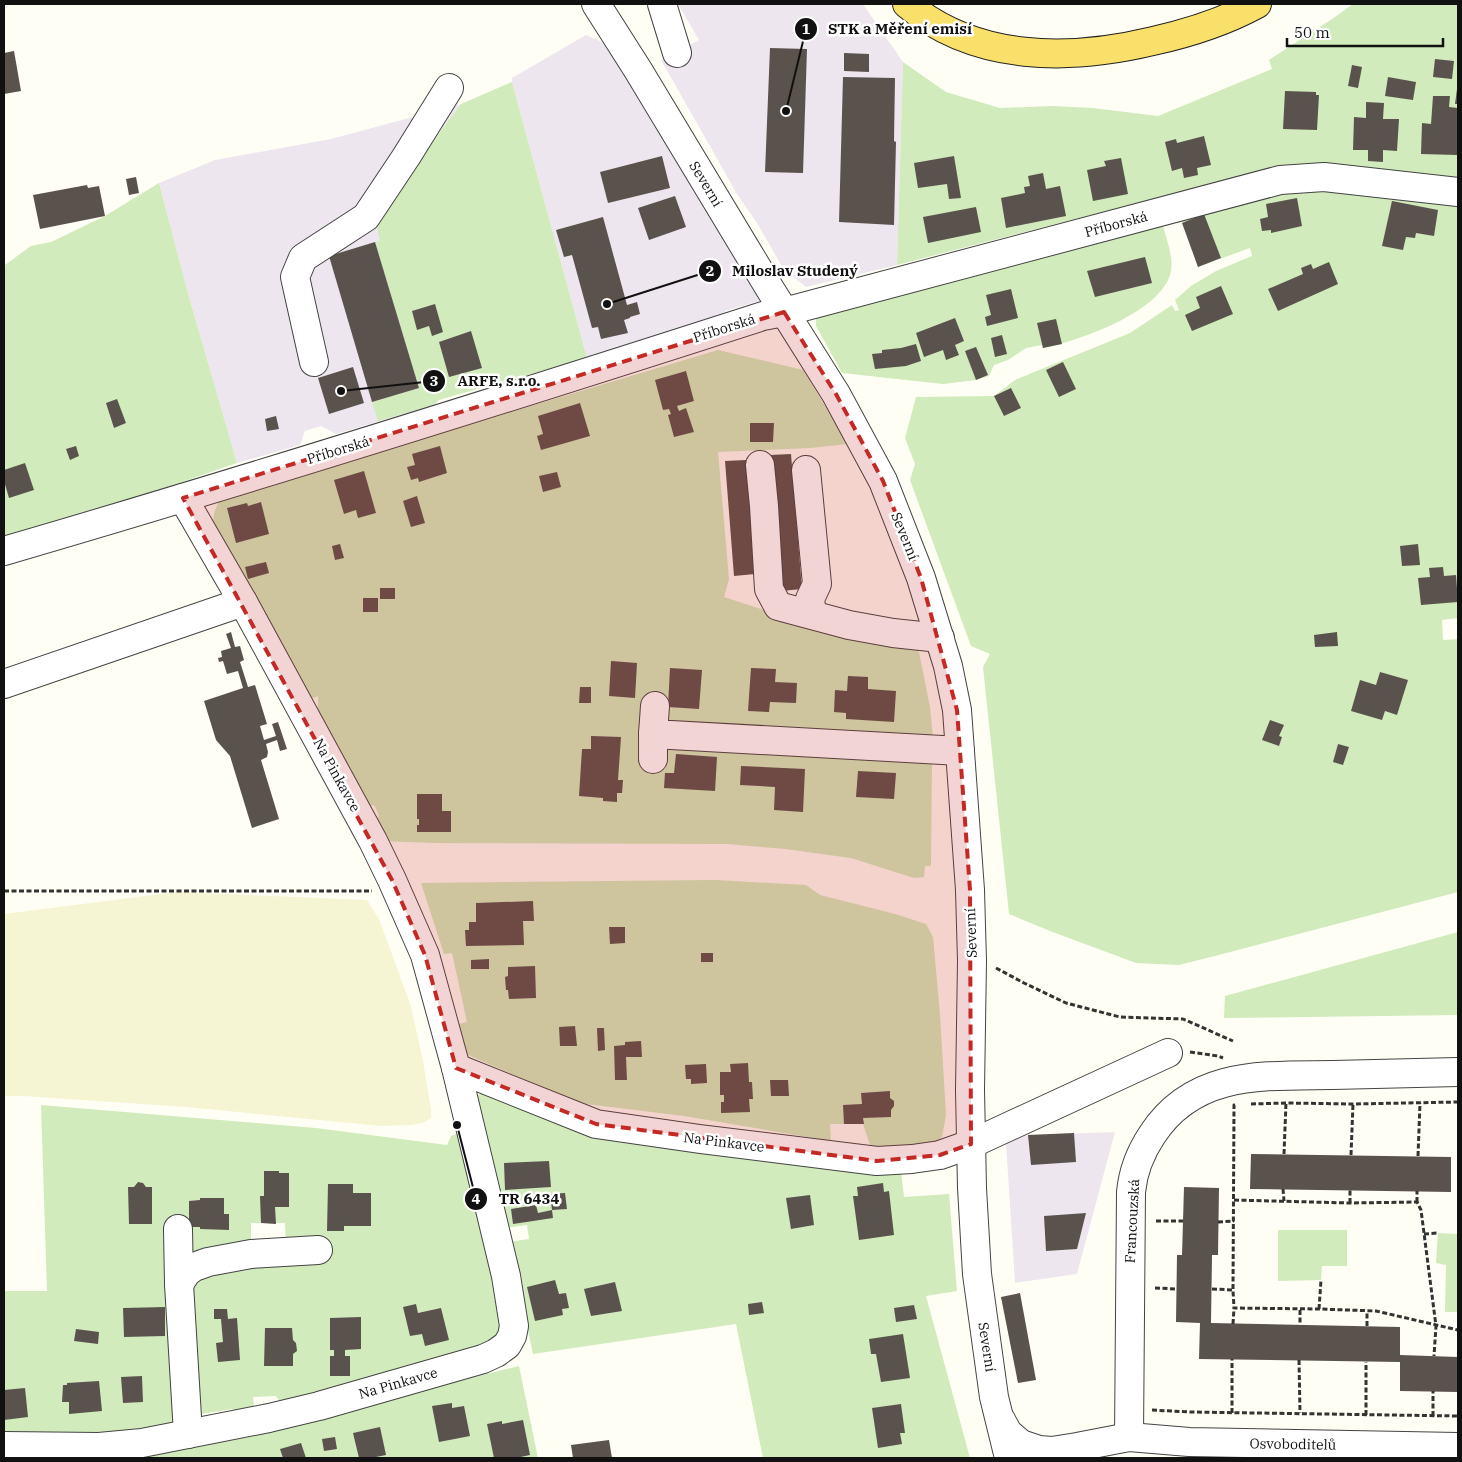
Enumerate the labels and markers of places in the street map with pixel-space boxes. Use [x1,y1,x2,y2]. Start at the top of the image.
callout: STK a Měření emisí [793,14,982,44]
callout: Miloslav Studený [697,256,868,286]
callout: ARFE, s.r.o. [422,366,550,396]
callout: TR 6434 [464,1184,570,1214]

